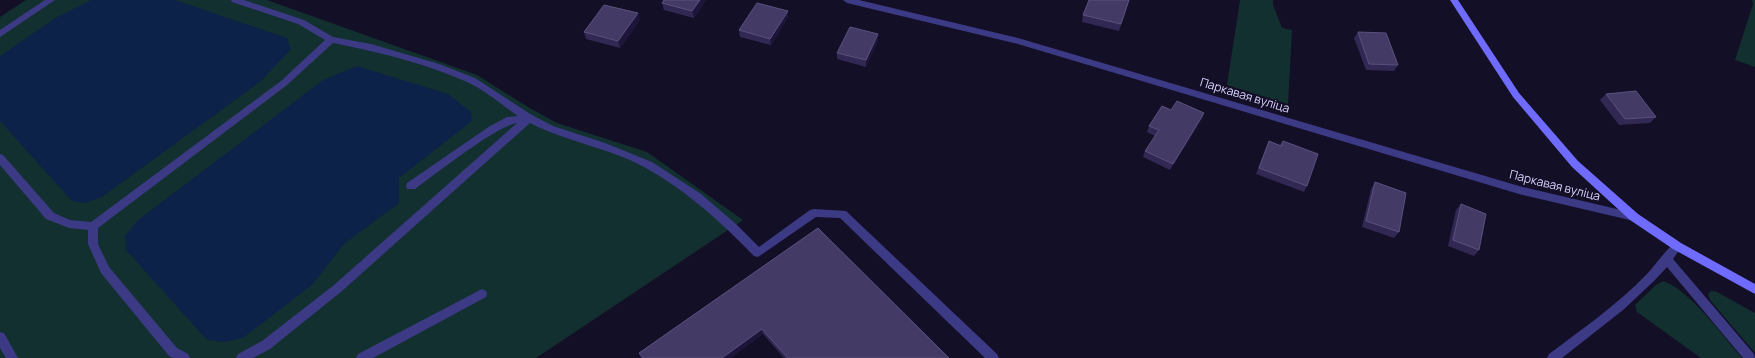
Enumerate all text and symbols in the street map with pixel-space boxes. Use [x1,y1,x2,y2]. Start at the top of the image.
street label: Паркавая вуліца [1198,73,1292,117]
street label: Паркавая вуліца [1508,165,1602,205]

